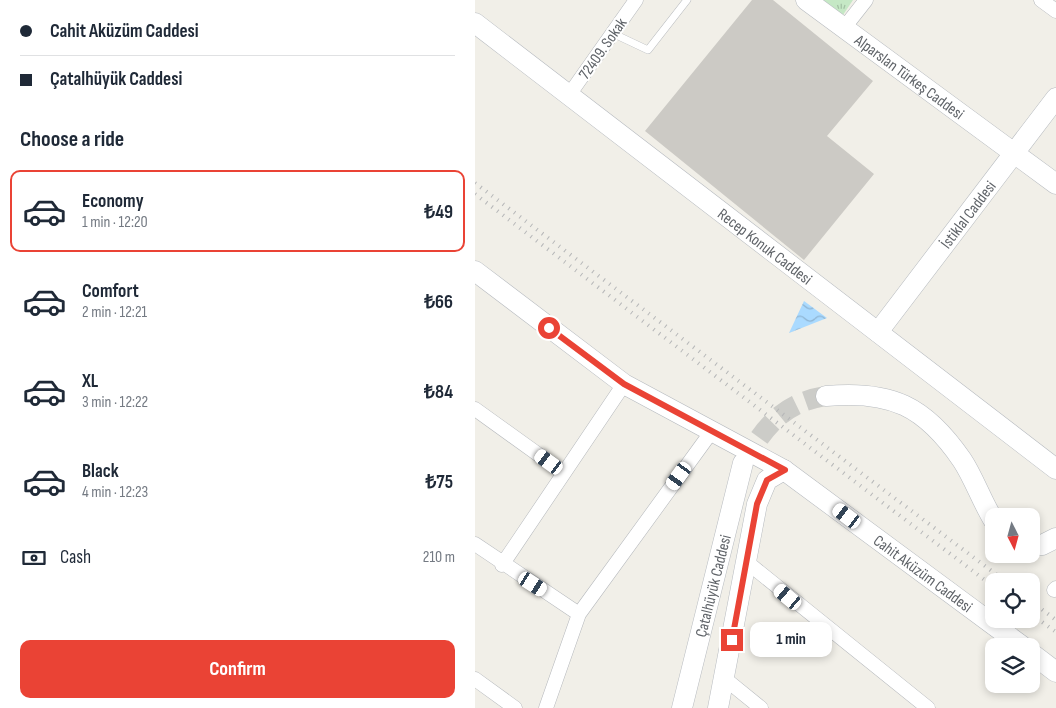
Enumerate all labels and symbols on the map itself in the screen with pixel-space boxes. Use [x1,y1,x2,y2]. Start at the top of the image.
street label: 72409. Sokak [575,14,631,83]
street label: Alparslan Türkeş Caddesi [850,31,967,124]
street label: İstiklal Caddesi [937,178,1001,253]
street label: Recep Konuk Caddesi [714,205,815,289]
route start [538,317,560,339]
car [532,447,565,477]
car [664,459,693,493]
car [830,501,863,531]
north arrow [985,508,1040,562]
street label: Cahit Aküzüm Caddesi [869,531,976,617]
street label: Çatalhüyük Caddesi [692,533,736,639]
car [516,570,549,598]
car [771,582,804,612]
callout: 1 min [749,622,832,658]
route end [721,629,743,651]

